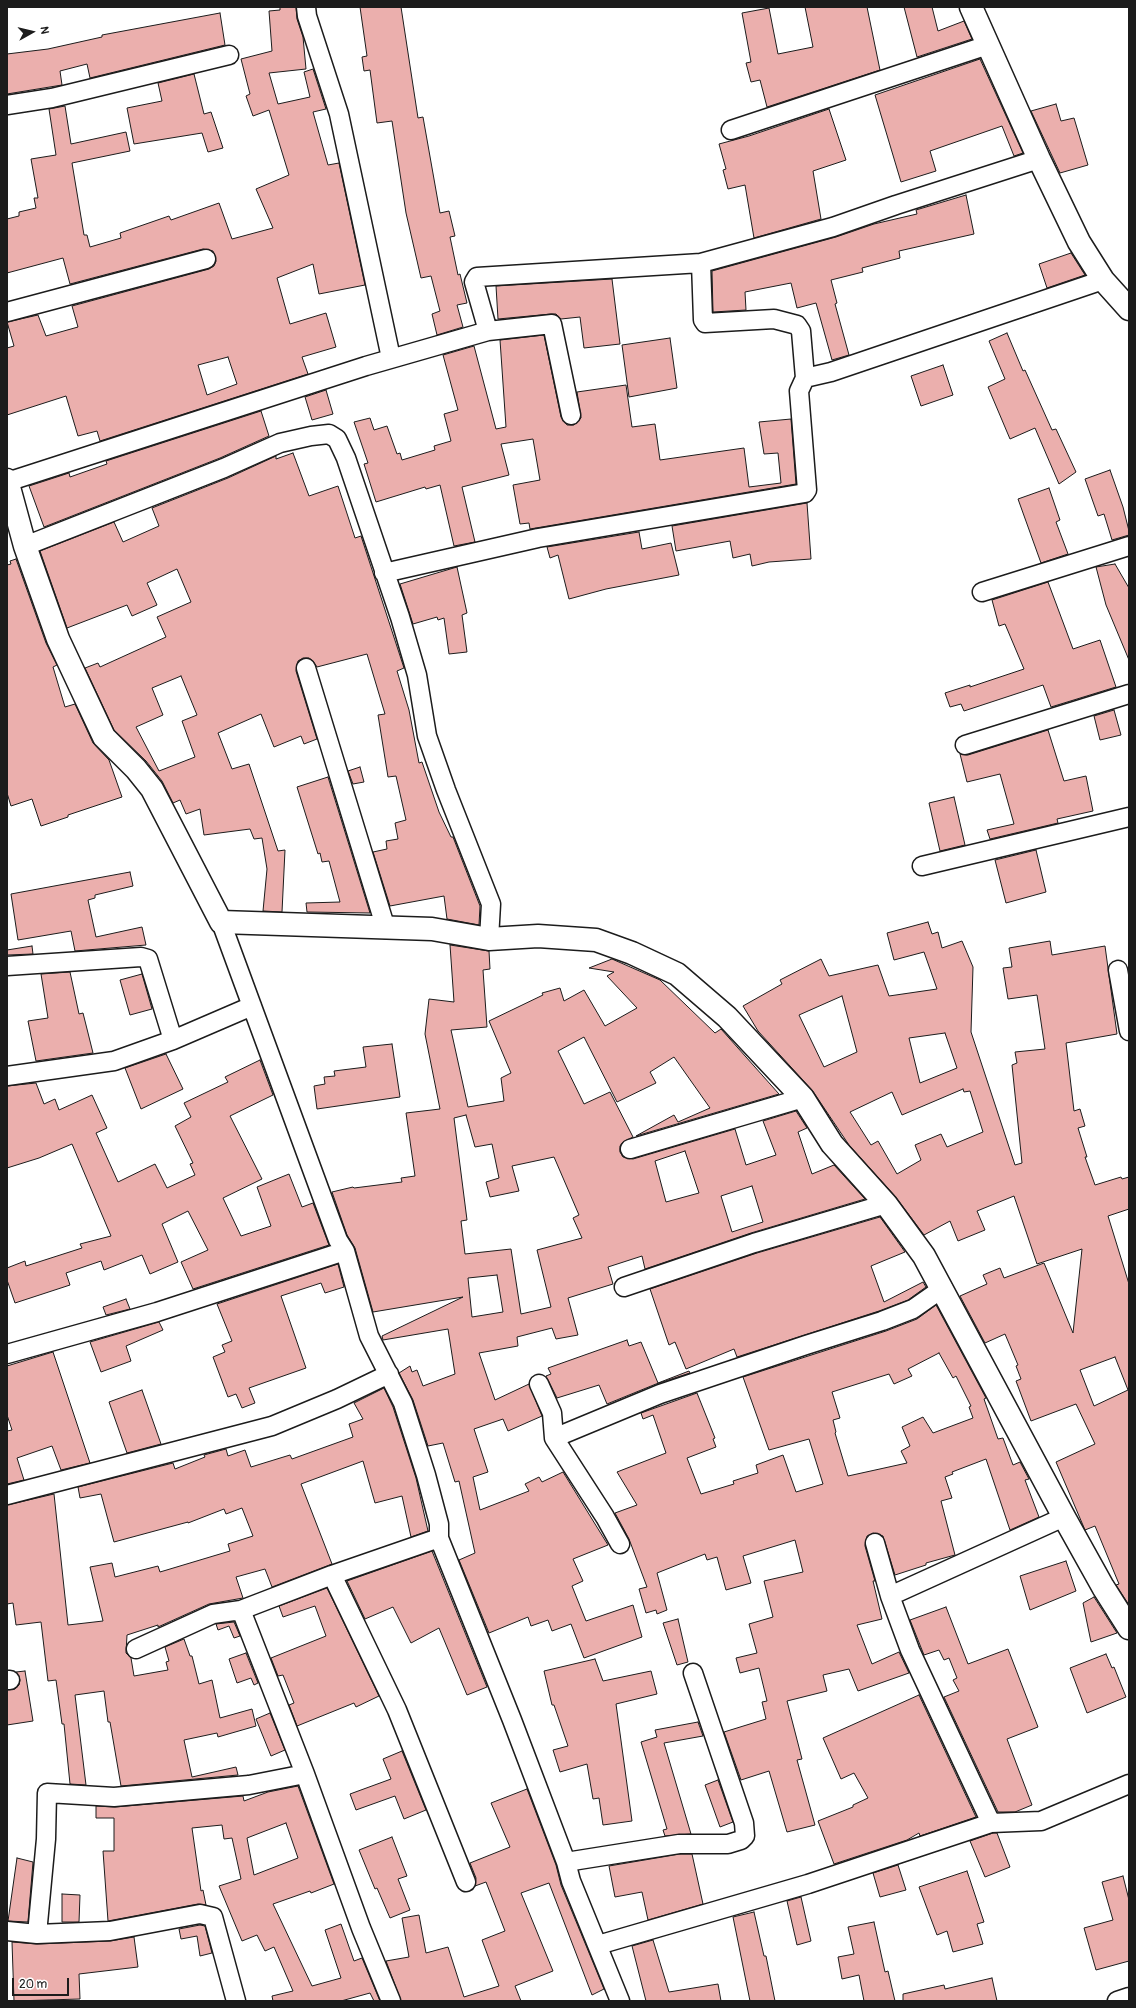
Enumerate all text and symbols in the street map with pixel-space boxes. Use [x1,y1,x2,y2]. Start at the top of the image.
north arrow [12,12,52,52]
text: N [37,26,51,35]
scale bar [14,1970,71,1996]
text: 20 m [19,1977,47,1992]

